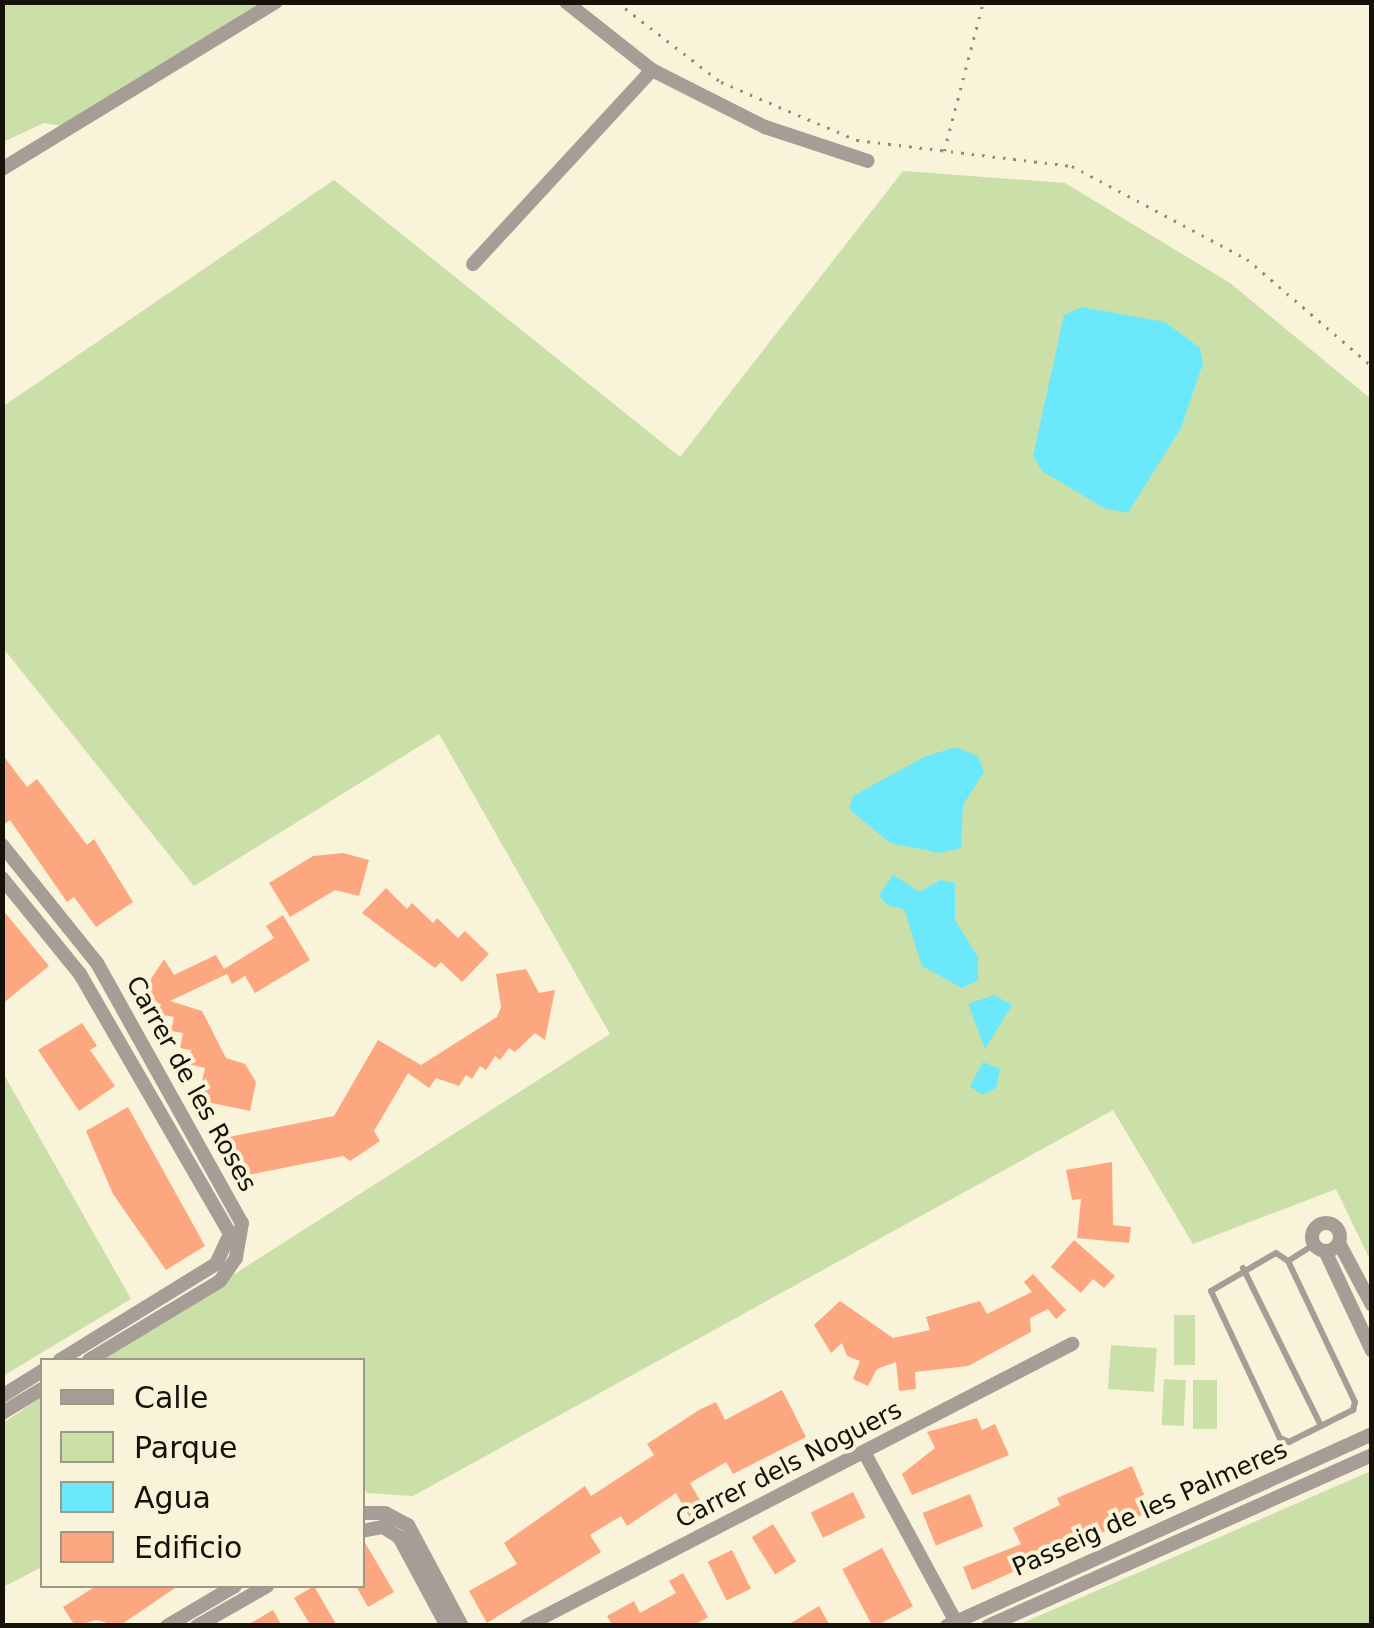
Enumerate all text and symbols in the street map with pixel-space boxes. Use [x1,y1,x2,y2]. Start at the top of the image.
street label: Carrer de les Roses [119,971,263,1197]
legend [40,1358,365,1588]
text: Calle [134,1380,208,1415]
street label: Carrer dels Noguers [671,1395,907,1535]
text: Parque [134,1430,237,1465]
street label: Passeig de les Palmeres [1008,1435,1292,1583]
text: Agua [134,1480,211,1515]
text: Edificio [134,1530,242,1565]

